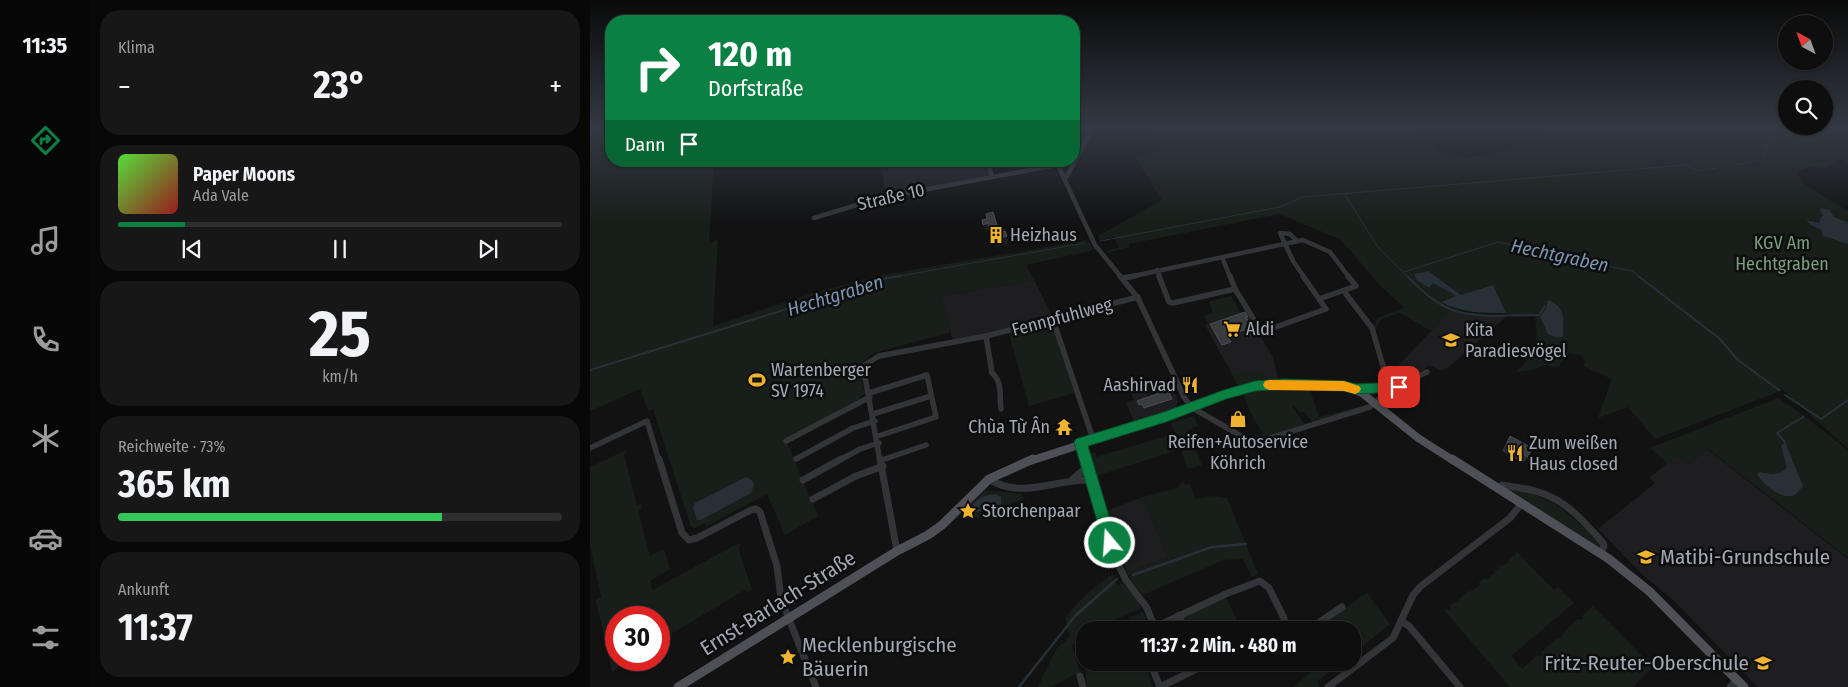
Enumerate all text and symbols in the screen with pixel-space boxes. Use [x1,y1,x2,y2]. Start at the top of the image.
north arrow [1778,15,1832,70]
map controls [1778,15,1833,135]
text: 11:35 [23,32,67,59]
text: 120 m [708,33,792,75]
icon: right [625,35,690,100]
text: Klima [118,38,155,57]
text: 23° [313,62,367,108]
text: − [118,70,131,103]
text: + [549,70,562,103]
text: Dorfstraße [708,75,804,102]
button: search [1778,80,1833,135]
icon: directions [28,123,63,158]
icon: arrive [675,130,703,158]
text: Dann [625,133,665,156]
text: Paper Moons [193,163,295,186]
street label: Straße 10 [855,179,927,215]
text: Ada Vale [193,186,249,205]
icon: music [28,223,63,258]
place label: Heizhaus [1010,224,1077,246]
building icon: Heizhaus [986,225,1006,245]
park label: KGV Am Hechtgraben [1735,232,1829,275]
water label: Hechtgraben [1509,234,1611,277]
icon: previous [178,235,206,263]
icon: pause [326,235,354,263]
icon: next [474,235,502,263]
water label: Hechtgraben [784,270,886,321]
street label: Fennpfuhlweg [1009,293,1115,341]
text: 25 [309,295,371,373]
place label: Aldi [1246,318,1274,340]
supermarket icon: Aldi [1222,319,1242,339]
place label: Kita Paradiesvögel [1465,319,1567,362]
icon: phone [28,322,63,357]
school or university icon: Kita Paradiesvögel [1441,330,1461,350]
place label: Wartenberger SV 1974 [771,359,872,402]
pin [1378,366,1420,408]
text: km/h [322,367,358,386]
sports icon: Wartenberger SV 1974 [747,370,767,390]
icon: arrive [1385,373,1413,401]
place label: Aashirvad [1104,374,1176,396]
restaurant icon: Aashirvad [1180,375,1200,395]
shop icon: Reifen+Autoservice Köhrich [1228,409,1248,429]
place label: Chùa Từ Ân [968,416,1050,438]
temple icon: Chùa Từ Ân [1054,417,1074,437]
icon: climate [28,421,63,456]
place label: Reifen+Autoservice Köhrich [1168,431,1308,474]
place label: Zum weißen Haus closed [1529,432,1618,475]
text: Reichweite · 73% [118,437,225,456]
restaurant icon: Zum weißen Haus closed [1505,443,1525,463]
text: 365 km [118,461,231,507]
place label: Storchenpaar [982,500,1081,522]
place icon: Storchenpaar [958,501,978,521]
position arrow [1083,516,1135,568]
icon: car [28,521,63,556]
place label: Matibi-Grundschule [1660,544,1830,570]
street label: Ernst-Barlach-Straße [695,545,861,661]
school or university icon: Matibi-Grundschule [1636,547,1656,567]
text: Ankunft [118,580,169,599]
text: 11:37 [118,604,193,650]
speed limit sign: 30 [605,606,670,671]
icon: filters [28,620,63,655]
place label: Mecklenburgische Bäuerin [802,632,957,682]
text: 11:37 · 2 Min. · 480 m [1140,634,1297,657]
place icon: Mecklenburgische Bäuerin [778,647,798,667]
place label: Fritz-Reuter-Oberschule [1544,650,1749,676]
school or university icon: Fritz-Reuter-Oberschule [1753,653,1773,673]

